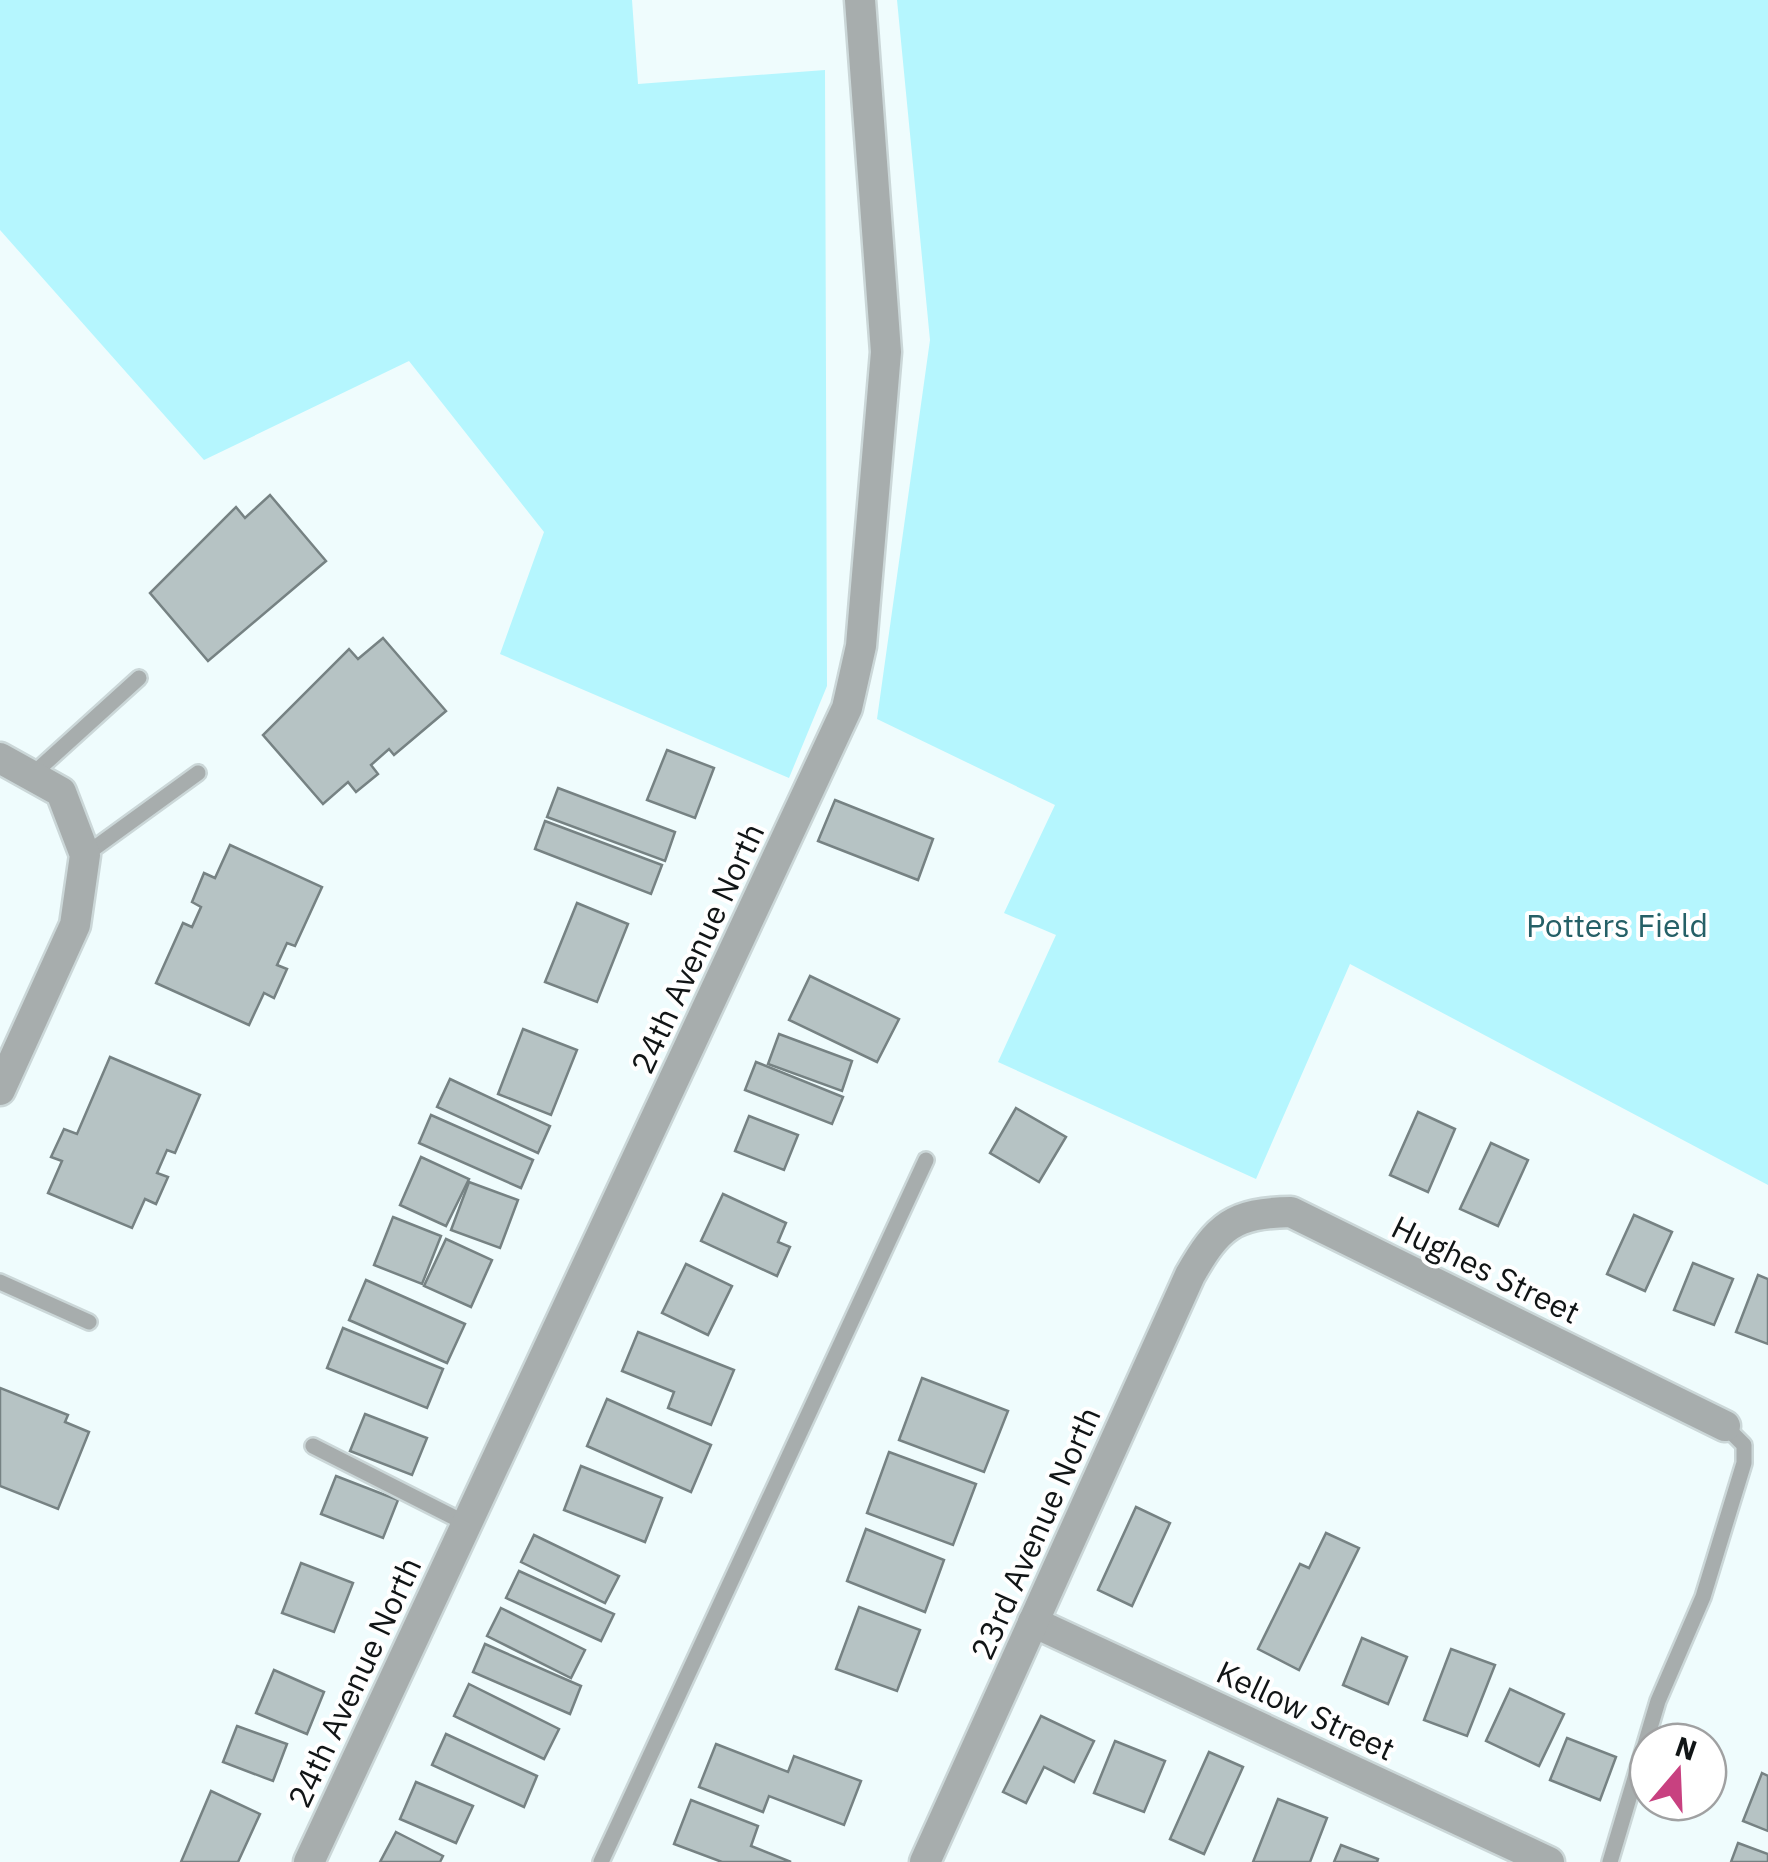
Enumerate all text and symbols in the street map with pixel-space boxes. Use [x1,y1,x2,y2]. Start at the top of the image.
street label: 24th Avenue North [621,816,773,1080]
park label: Potters Field [1526,904,1708,946]
street label: Hughes Street [1385,1205,1587,1333]
street label: 23rd Avenue North [960,1400,1110,1666]
street label: 24th Avenue North [278,1550,430,1814]
street label: Kellow Street [1210,1650,1402,1770]
north arrow [1628,1722,1728,1822]
text: N [1671,1727,1702,1769]

